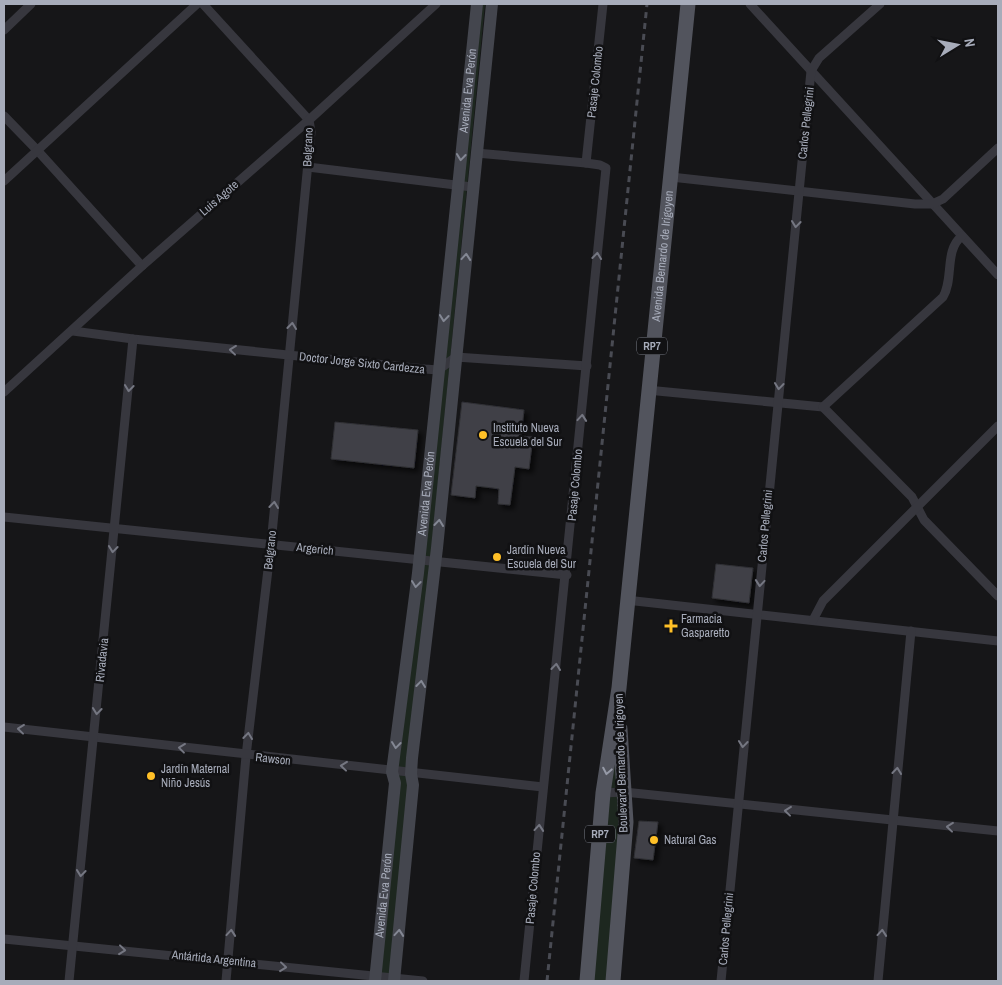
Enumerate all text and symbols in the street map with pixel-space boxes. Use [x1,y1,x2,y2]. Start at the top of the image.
north arrow [932,20,982,70]
text: N [960,37,979,48]
street label: Pasaje Colombo [583,45,607,119]
street label: Avenida Eva Perón [456,48,480,135]
street label: Carlos Pellegrini [794,86,818,160]
street label: Belgrano [299,127,317,167]
one-way arrow [456,153,467,161]
street label: Luis Agote [196,177,242,219]
street label: Avenida Bernardo de Irigoyen [648,190,677,323]
one-way arrow [791,221,802,229]
one-way arrow [460,252,471,260]
one-way arrow [592,252,603,260]
one-way arrow [439,315,450,323]
one-way arrow [286,322,297,330]
road number: RP7 [637,338,667,354]
one-way arrow [229,345,237,356]
street label: Doctor Jorge Sixto Cardezza [298,348,426,378]
one-way arrow [774,382,785,390]
one-way arrow [123,384,134,392]
one-way arrow [576,414,587,422]
place label: Instituto Nueva Escuela del Sur [493,420,563,450]
marker: Instituto Nueva Escuela del Sur [477,429,489,441]
street label: Pasaje Colombo [564,448,586,522]
street label: Avenida Eva Perón [414,451,439,538]
street label: Carlos Pellegrini [754,489,776,563]
one-way arrow [269,501,280,509]
one-way arrow [433,518,444,526]
street label: Belgrano [260,530,280,570]
street label: Argerich [295,539,334,559]
place label: Jardín Nueva Escuela del Sur [507,542,577,572]
one-way arrow [108,546,119,554]
marker: Jardín Nueva Escuela del Sur [491,551,503,563]
one-way arrow [755,579,766,587]
one-way arrow [411,581,422,589]
place label: Farmacia Gasparetto [681,611,730,641]
marker: Farmacia Gasparetto [665,620,677,632]
street label: Rivadavia [92,637,112,683]
one-way arrow [550,662,561,670]
one-way arrow [415,680,426,688]
street label: Boulevard Bernardo de Irigoyen [611,693,631,833]
one-way arrow [92,707,103,715]
one-way arrow [17,724,25,735]
one-way arrow [242,732,253,740]
one-way arrow [391,741,401,750]
one-way arrow [738,741,749,749]
one-way arrow [178,743,186,754]
street label: Rawson [254,749,292,769]
place label: Jardín Maternal Niño Jesús [161,761,229,791]
one-way arrow [340,761,348,772]
one-way arrow [603,766,613,775]
one-way arrow [891,767,902,775]
marker: Jardín Maternal Niño Jesús [145,770,157,782]
one-way arrow [784,806,792,817]
one-way arrow [945,821,953,832]
one-way arrow [533,824,544,832]
road number: RP7 [585,826,615,842]
place label: Natural Gas [664,832,717,848]
marker: Natural Gas [648,834,660,846]
street label: Pasaje Colombo [522,851,544,925]
street label: Avenida Eva Perón [371,852,396,939]
one-way arrow [76,869,87,877]
street label: Carlos Pellegrini [715,892,737,966]
one-way arrow [225,928,236,936]
one-way arrow [393,928,404,936]
one-way arrow [876,928,887,936]
one-way arrow [118,944,126,955]
street label: Antártida Argentina [170,947,258,971]
one-way arrow [280,961,288,972]

